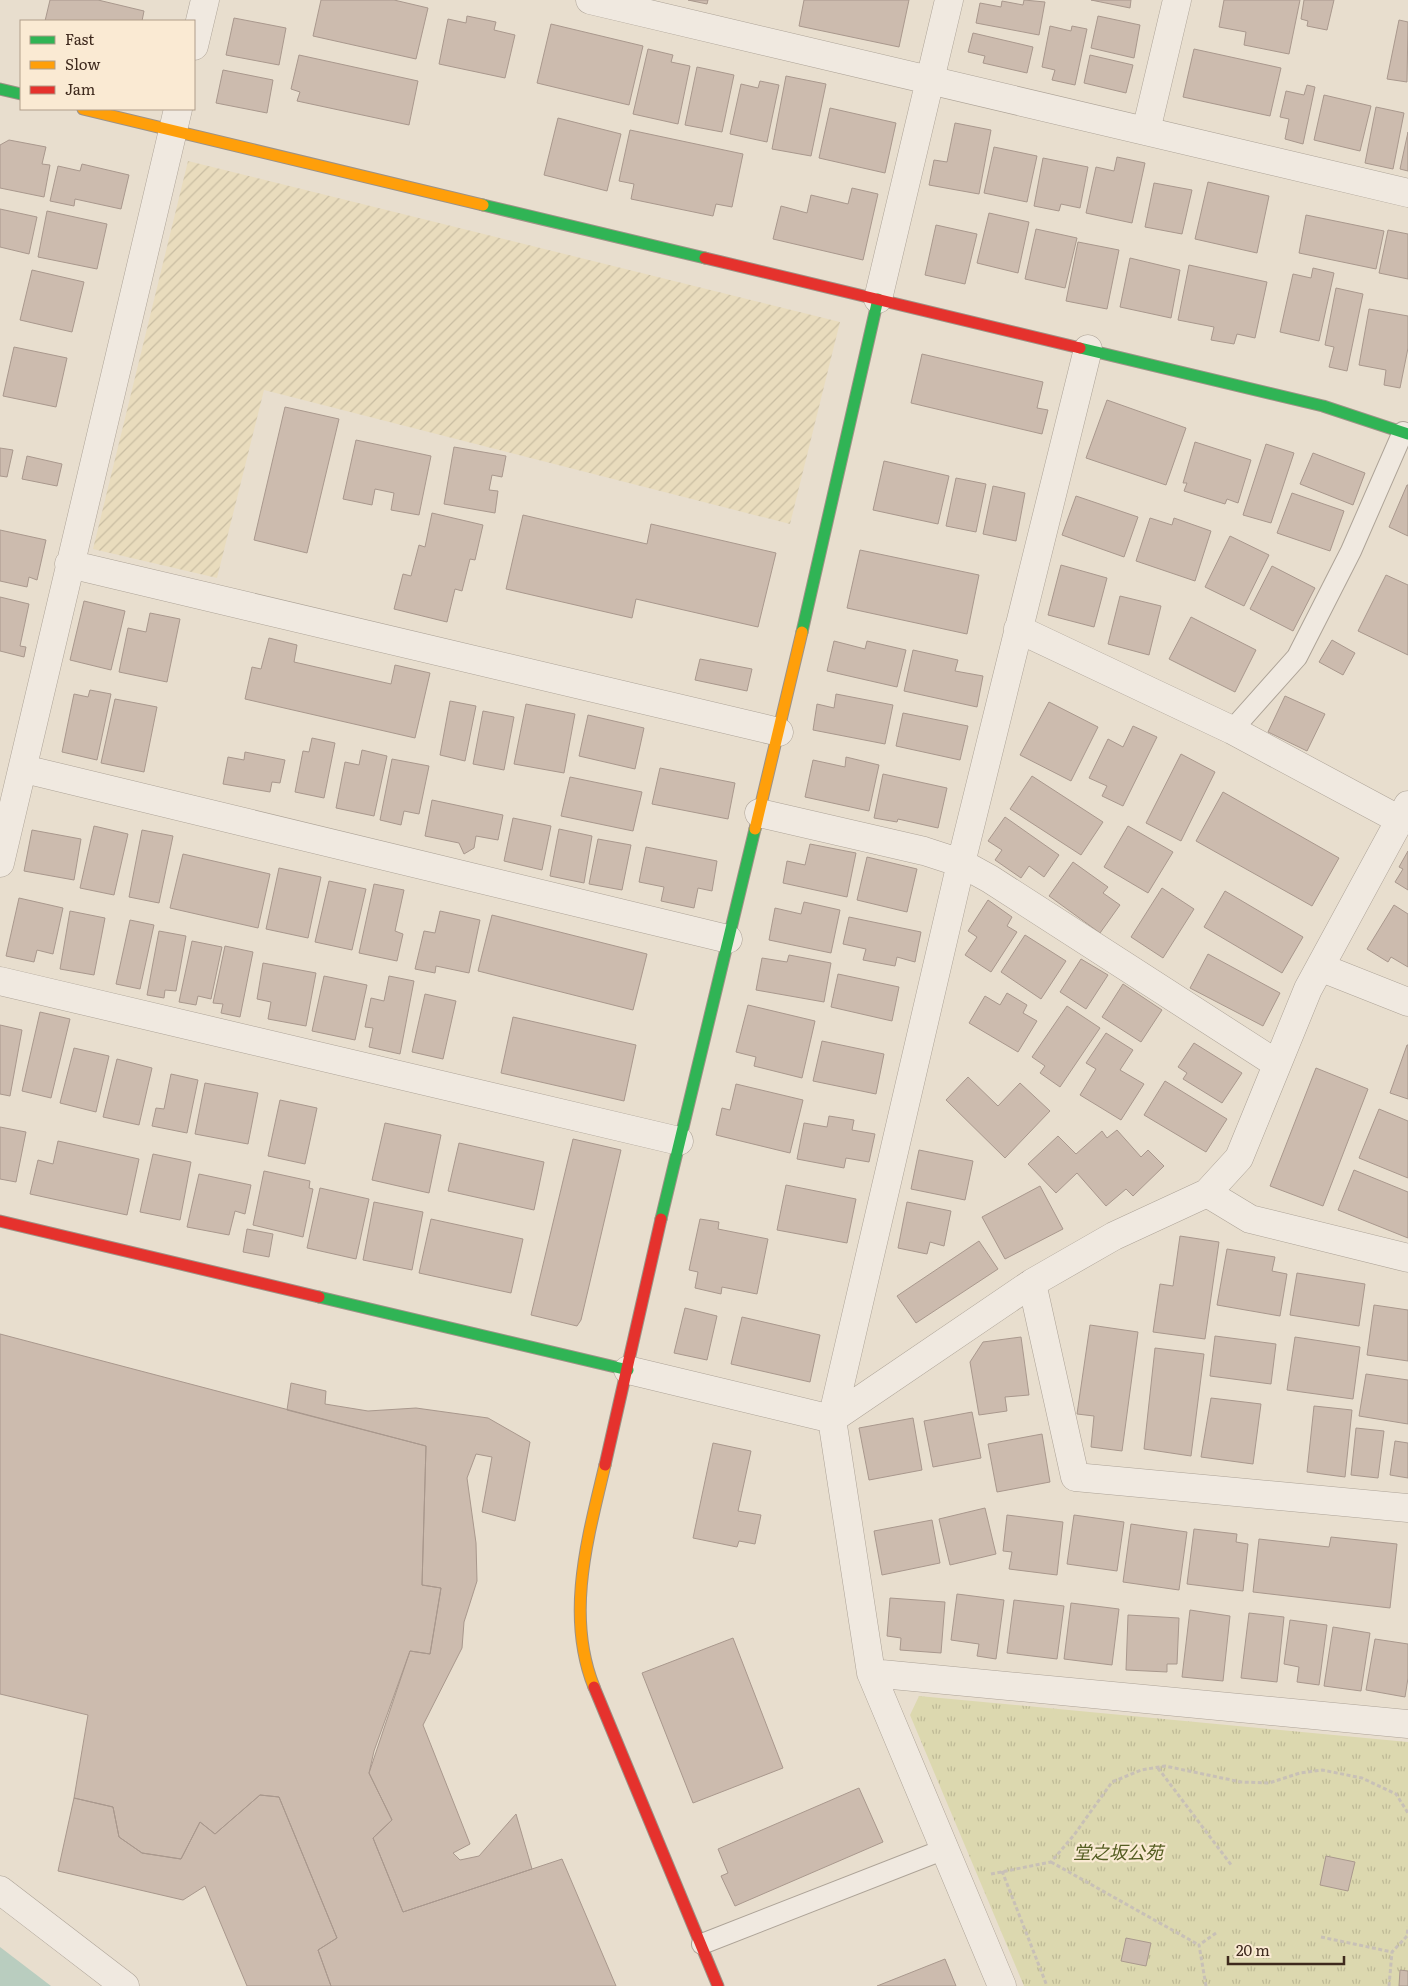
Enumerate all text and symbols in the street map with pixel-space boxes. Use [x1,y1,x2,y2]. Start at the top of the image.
legend [20,20,195,110]
text: Fast [65,27,94,50]
text: Slow [65,52,100,75]
text: Jam [65,77,96,100]
park label: 堂之坂公苑 [1073,1838,1166,1865]
scale bar [1228,1934,1344,1966]
text: 20 m [1236,1938,1270,1961]

